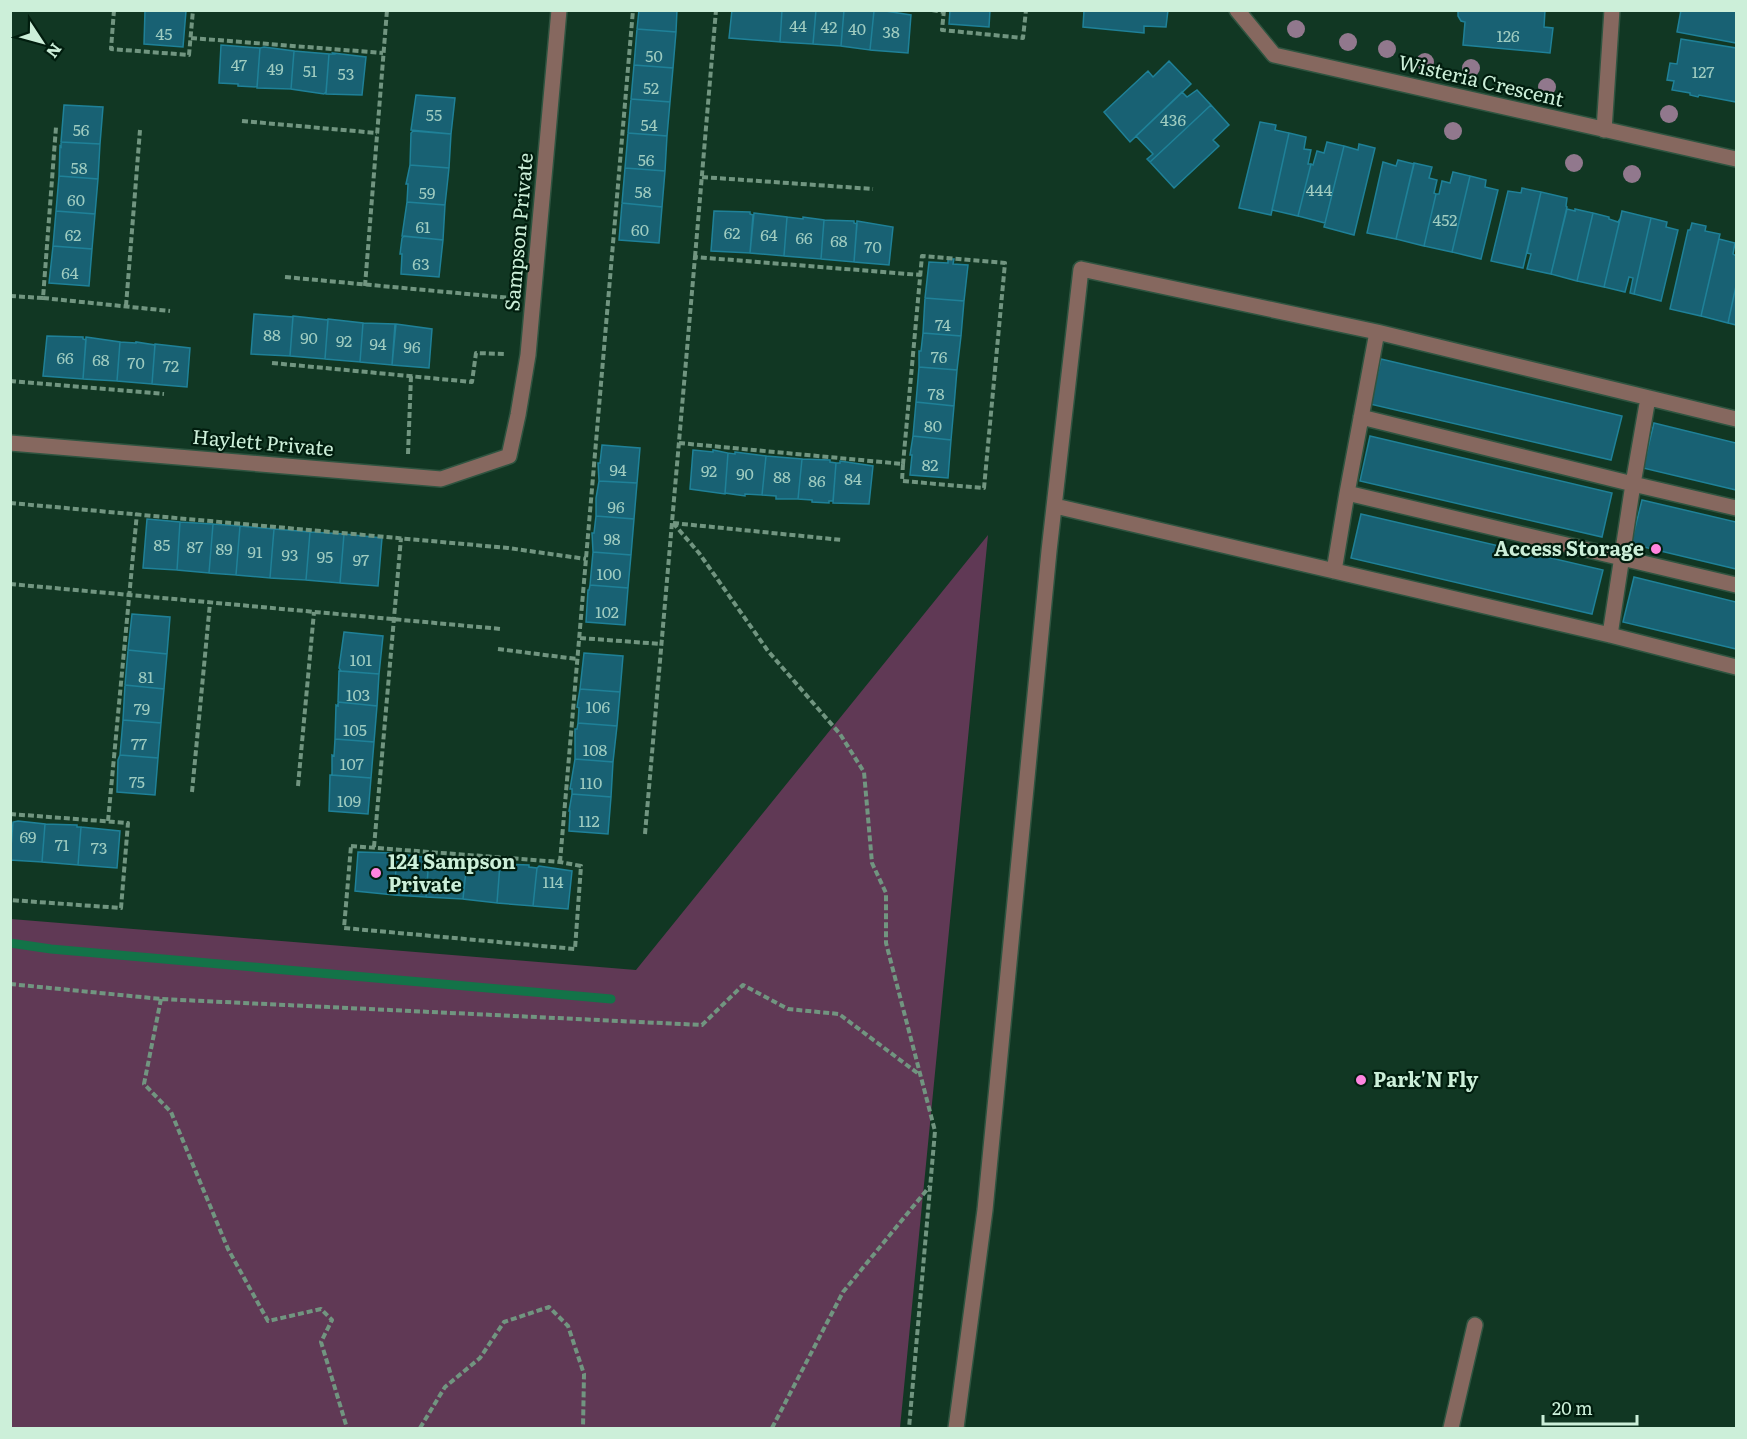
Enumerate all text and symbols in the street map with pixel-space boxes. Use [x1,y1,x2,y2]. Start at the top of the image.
north arrow [12,12,72,72]
house number: 44 [789,13,807,37]
house number: 42 [821,14,837,38]
house number: 40 [848,16,866,40]
house number: 38 [882,19,900,43]
house number: 45 [156,21,172,45]
house number: 126 [1496,23,1520,47]
text: N [41,39,69,64]
house number: 50 [645,43,663,67]
street label: Wisteria Crescent [1396,45,1567,113]
house number: 47 [231,52,247,76]
house number: 49 [266,56,284,80]
house number: 51 [303,58,318,82]
house number: 127 [1692,59,1714,83]
house number: 53 [338,61,354,85]
house number: 52 [643,75,659,99]
house number: 55 [426,102,442,126]
house number: 436 [1160,107,1186,131]
house number: 54 [641,112,658,136]
house number: 56 [73,117,90,141]
house number: 56 [638,147,655,171]
street label: Sampson Private [495,151,539,312]
house number: 58 [71,155,88,179]
house number: 444 [1306,177,1332,201]
house number: 58 [635,179,652,203]
house number: 59 [419,180,435,204]
house number: 60 [67,187,85,211]
house number: 452 [1433,207,1457,231]
house number: 61 [415,214,431,238]
house number: 60 [631,217,649,241]
house number: 62 [724,220,740,244]
house number: 62 [65,222,81,246]
house number: 64 [760,222,778,246]
house number: 66 [795,225,813,249]
house number: 68 [830,228,848,252]
house number: 70 [864,234,882,258]
house number: 63 [412,251,430,275]
house number: 64 [61,260,79,284]
house number: 74 [935,312,951,336]
house number: 88 [263,322,281,346]
house number: 90 [300,325,318,349]
house number: 92 [336,328,352,352]
house number: 94 [369,331,387,355]
house number: 96 [404,334,421,358]
house number: 76 [931,344,948,368]
house number: 66 [56,345,74,369]
house number: 68 [92,347,110,371]
house number: 70 [127,350,145,374]
house number: 72 [163,353,179,377]
house number: 78 [928,381,945,405]
house number: 80 [924,413,942,437]
street label: Haylett Private [191,420,335,462]
house number: 82 [922,452,938,476]
house number: 94 [609,457,627,481]
house number: 92 [701,458,717,482]
house number: 90 [736,461,754,485]
house number: 88 [773,464,791,488]
house number: 84 [844,466,862,490]
house number: 86 [808,468,826,492]
house number: 96 [608,494,625,518]
house number: 98 [603,526,621,550]
house number: 85 [154,532,170,556]
place label: Access Storage [1494,532,1644,562]
house number: 87 [187,534,203,558]
house number: 89 [215,536,233,560]
house number: 91 [248,539,263,563]
house number: 93 [281,542,299,566]
marker: Access Storage [1649,542,1663,556]
house number: 95 [317,544,333,568]
house number: 97 [353,547,369,571]
house number: 100 [596,561,622,585]
house number: 102 [595,599,619,623]
house number: 101 [350,647,373,671]
house number: 81 [138,664,154,688]
house number: 103 [346,682,370,706]
house number: 106 [586,694,611,718]
house number: 79 [134,696,150,720]
house number: 105 [343,717,367,741]
house number: 77 [131,731,147,755]
house number: 108 [583,737,607,761]
house number: 107 [340,751,364,775]
house number: 75 [129,769,145,793]
house number: 110 [580,770,602,794]
house number: 109 [337,788,361,812]
house number: 112 [578,808,600,832]
house number: 69 [20,824,36,848]
house number: 71 [55,832,70,856]
house number: 73 [91,835,107,859]
place label: 124 Sampson Private [388,845,516,898]
marker: 124 Sampson Private [369,866,383,880]
house number: 114 [542,869,564,893]
place label: Park'N Fly [1373,1063,1479,1093]
marker: Park'N Fly [1354,1073,1368,1087]
scale bar [1543,1388,1638,1426]
text: 20 m [1552,1394,1593,1421]

